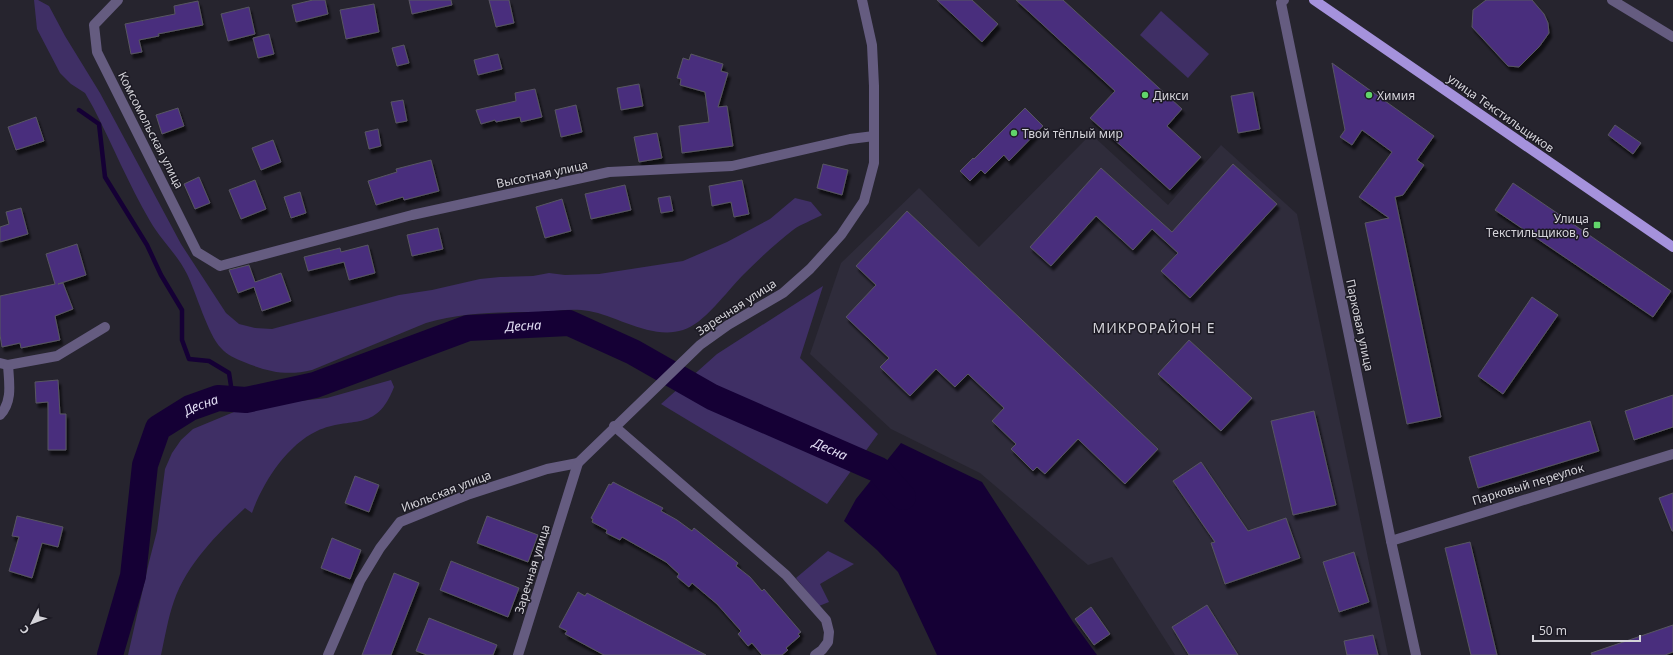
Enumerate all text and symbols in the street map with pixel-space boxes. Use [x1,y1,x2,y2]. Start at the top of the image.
street label: Комсомольская улица [114,69,188,191]
street label: улица Текстильщиков [1444,70,1558,156]
place label: Дикси [1153,87,1189,104]
place label: Химия [1377,87,1415,104]
marker: Дикси [1140,90,1150,100]
marker: Химия [1364,90,1374,100]
place label: Твой тёплый мир [1022,125,1123,142]
marker: Твой тёплый мир [1009,128,1019,138]
street label: Высотная улица [495,156,589,192]
place label: Улица Текстильщиков, 6 [1486,210,1589,241]
marker: Улица Текстильщиков, 6 [1592,220,1602,230]
street label: Заречная улица [693,275,779,339]
street label: Парковая улица [1342,277,1378,373]
water label: Десна [503,315,542,335]
district label: МИКРОРАЙОН Е [1093,318,1215,337]
water label: Десна [178,390,221,420]
water label: Десна [808,432,851,464]
street label: Парковый переулок [1470,459,1587,509]
street label: Июльская улица [399,466,493,516]
street label: Заречная улица [510,522,554,616]
north arrow [12,603,52,643]
scale bar [1533,617,1640,643]
text: С [16,622,32,638]
text: 50 m [1539,622,1567,639]

